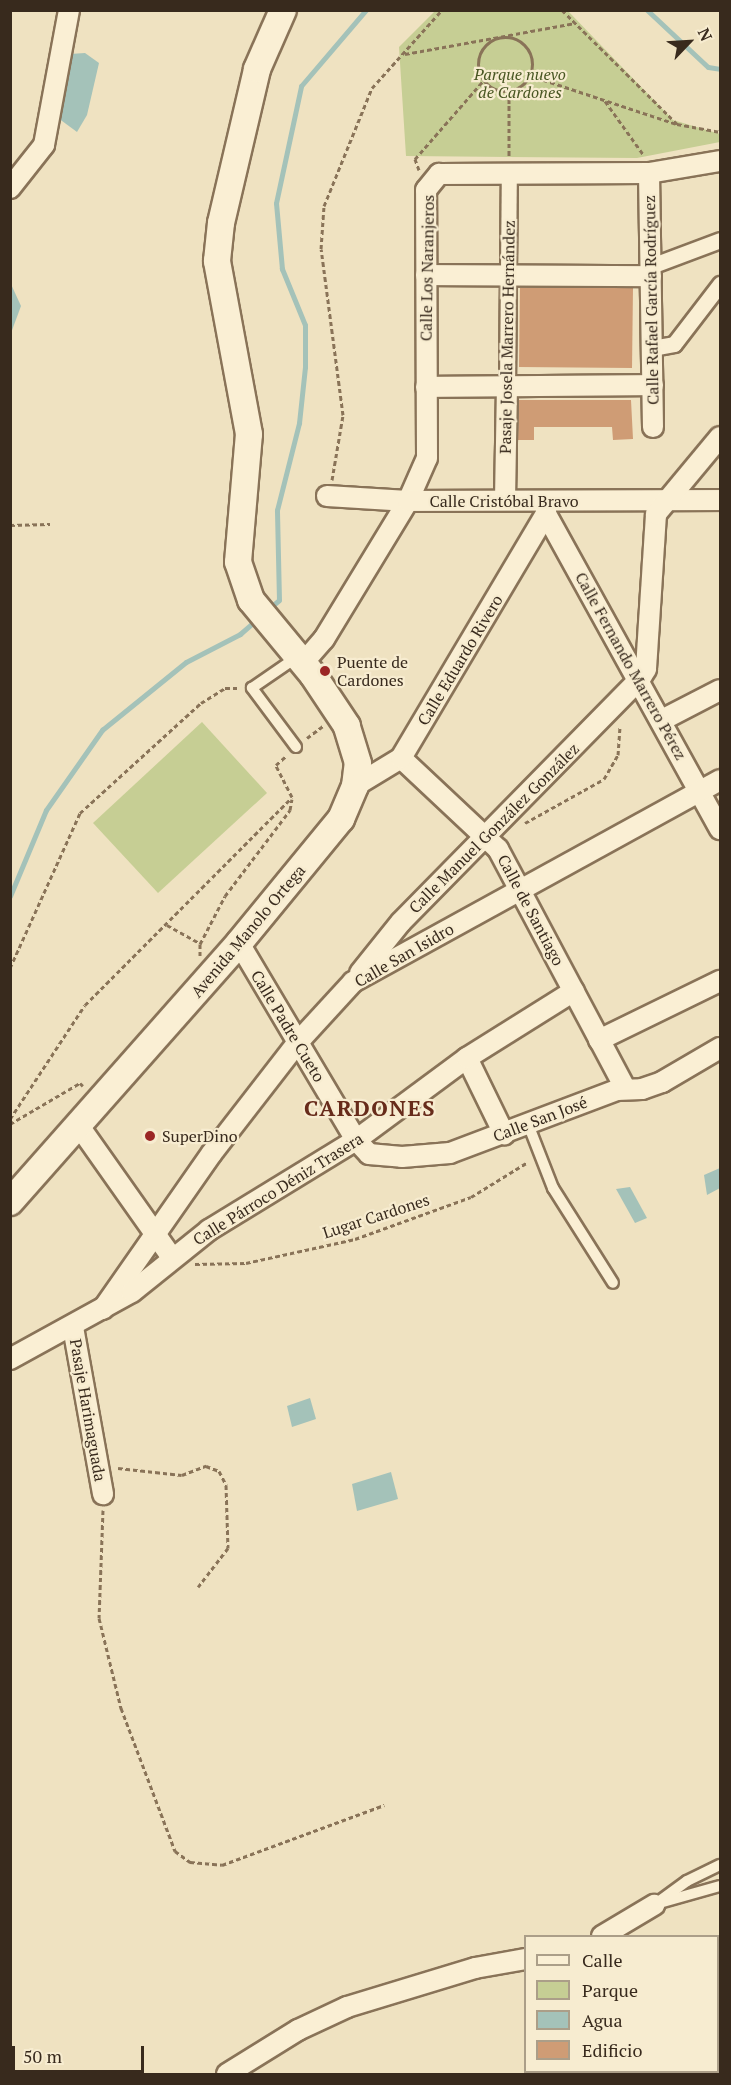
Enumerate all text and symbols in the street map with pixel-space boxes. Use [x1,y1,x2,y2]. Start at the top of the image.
north arrow [659,12,719,72]
text: N [693,24,718,45]
park label: Parque nuevo de Cardones [474,64,566,102]
street label: Calle Los Naranjeros [416,195,438,341]
street label: Calle Rafael García Rodríguez [640,195,662,405]
street label: Pasaje Josela Marrero Hernández [495,220,519,454]
street label: Calle Cristóbal Bravo [429,491,579,511]
street label: Calle Fernando Marrero Pérez [571,569,691,763]
street label: Calle Eduardo Rivero [413,591,507,729]
place label: Puente de Cardones [337,652,408,690]
marker: Puente de Cardones [318,664,332,678]
street label: Calle Manuel González González [405,739,583,917]
street label: Calle de Santiago [494,851,568,969]
street label: Avenida Manolo Ortega [187,861,309,1001]
street label: Calle San Isidro [351,919,457,991]
street label: Calle Padre Cueto [247,967,329,1085]
street label: Calle San José [490,1092,590,1146]
district label: CARDONES [304,1095,436,1121]
place label: SuperDino [162,1126,238,1146]
marker: SuperDino [143,1129,157,1143]
street label: Calle Párroco Déniz Trasera [189,1129,367,1249]
street label: Lugar Cardones [320,1190,432,1242]
street label: Pasaje Harimaguada [66,1337,110,1483]
legend [524,1935,719,2073]
text: Calle [582,1948,623,1972]
text: Parque [582,1978,638,2002]
text: Agua [582,2008,623,2032]
scale bar [15,2034,147,2072]
text: Edificio [582,2038,642,2062]
text: 50 m [23,2044,62,2068]

